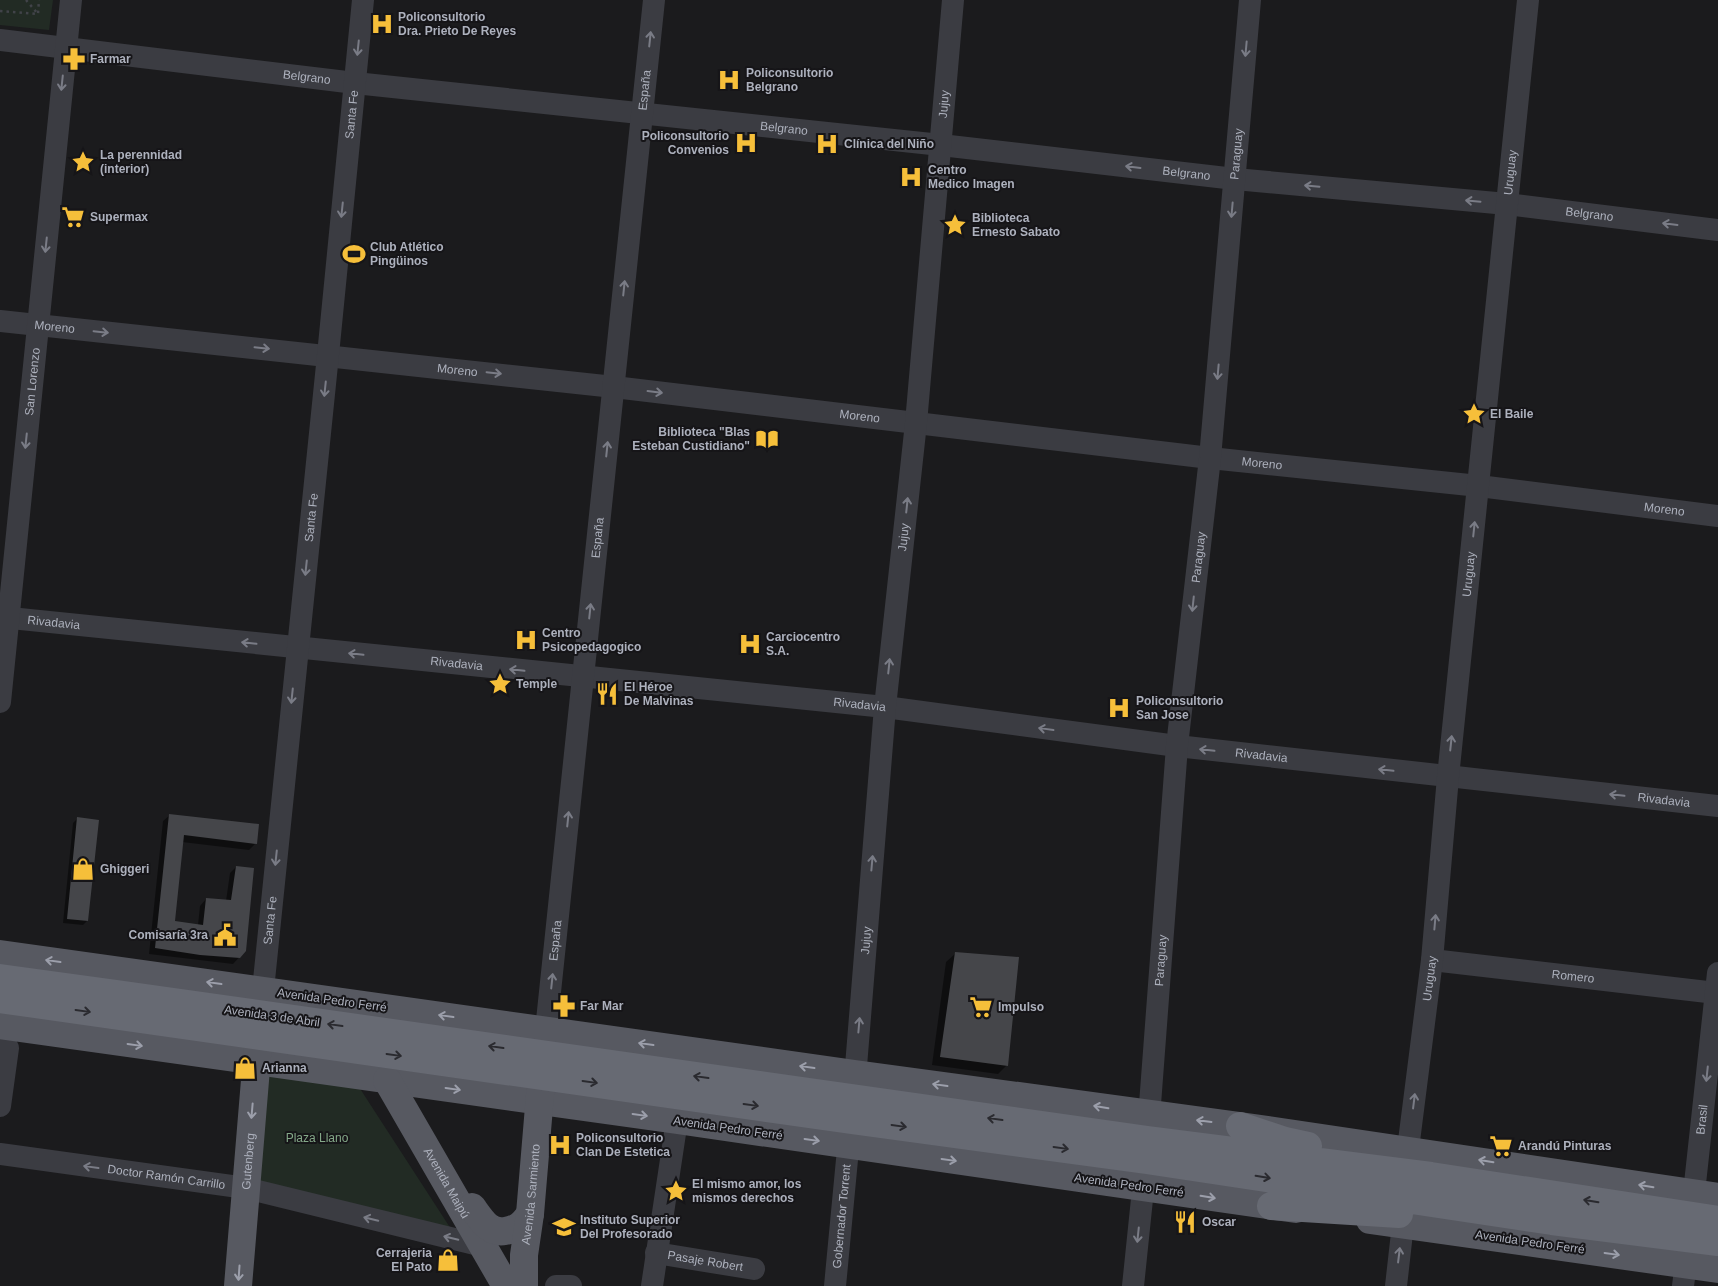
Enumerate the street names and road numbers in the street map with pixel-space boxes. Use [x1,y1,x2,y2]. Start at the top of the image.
street label: Belgrano [282,67,332,87]
street label: España [635,69,654,111]
street label: Santa Fe [342,89,361,139]
street label: Jujuy [936,90,952,119]
street label: Belgrano [759,119,809,138]
street label: Paraguay [1227,128,1246,180]
street label: Uruguay [1501,149,1520,196]
street label: Belgrano [1162,164,1212,183]
street label: Belgrano [1565,204,1614,224]
street label: Moreno [34,318,76,336]
street label: San Lorenzo [22,347,43,416]
street label: Moreno [436,361,479,379]
street label: Moreno [839,407,881,426]
street label: Moreno [1241,454,1283,473]
street label: Santa Fe [302,492,321,542]
street label: Moreno [1643,500,1686,519]
street label: España [589,516,607,559]
street label: Jujuy [895,523,912,552]
street label: Paraguay [1189,531,1209,584]
street label: Uruguay [1460,551,1478,598]
street label: Rivadavia [27,613,81,632]
street label: Rivadavia [430,654,484,673]
street label: Rivadavia [833,695,887,714]
street label: Rivadavia [1234,745,1289,765]
street label: Rivadavia [1637,790,1691,810]
street label: Santa Fe [261,895,280,945]
street label: España [546,919,565,961]
street label: Jujuy [858,926,874,955]
street label: Paraguay [1152,934,1170,987]
street label: Uruguay [1420,955,1439,1002]
street label: Romero [1551,967,1595,986]
street label: Avenida Pedro Ferré [276,985,388,1015]
street label: Avenida 3 de Abril [223,1002,321,1030]
street label: Brasil [1693,1104,1711,1135]
street label: Avenida Pedro Ferré [672,1113,784,1143]
street label: Gutenberg [239,1133,258,1190]
street label: Avenida Sarmiento [519,1143,543,1246]
street label: Avenida Maipú [421,1145,472,1221]
street label: Doctor Ramón Carrillo [107,1162,227,1192]
street label: Gobernador Torrent [830,1163,854,1269]
street label: Avenida Pedro Ferré [1073,1170,1185,1200]
street label: Avenida Pedro Ferré [1474,1227,1586,1257]
street label: Pasaje Robert [667,1248,745,1274]

